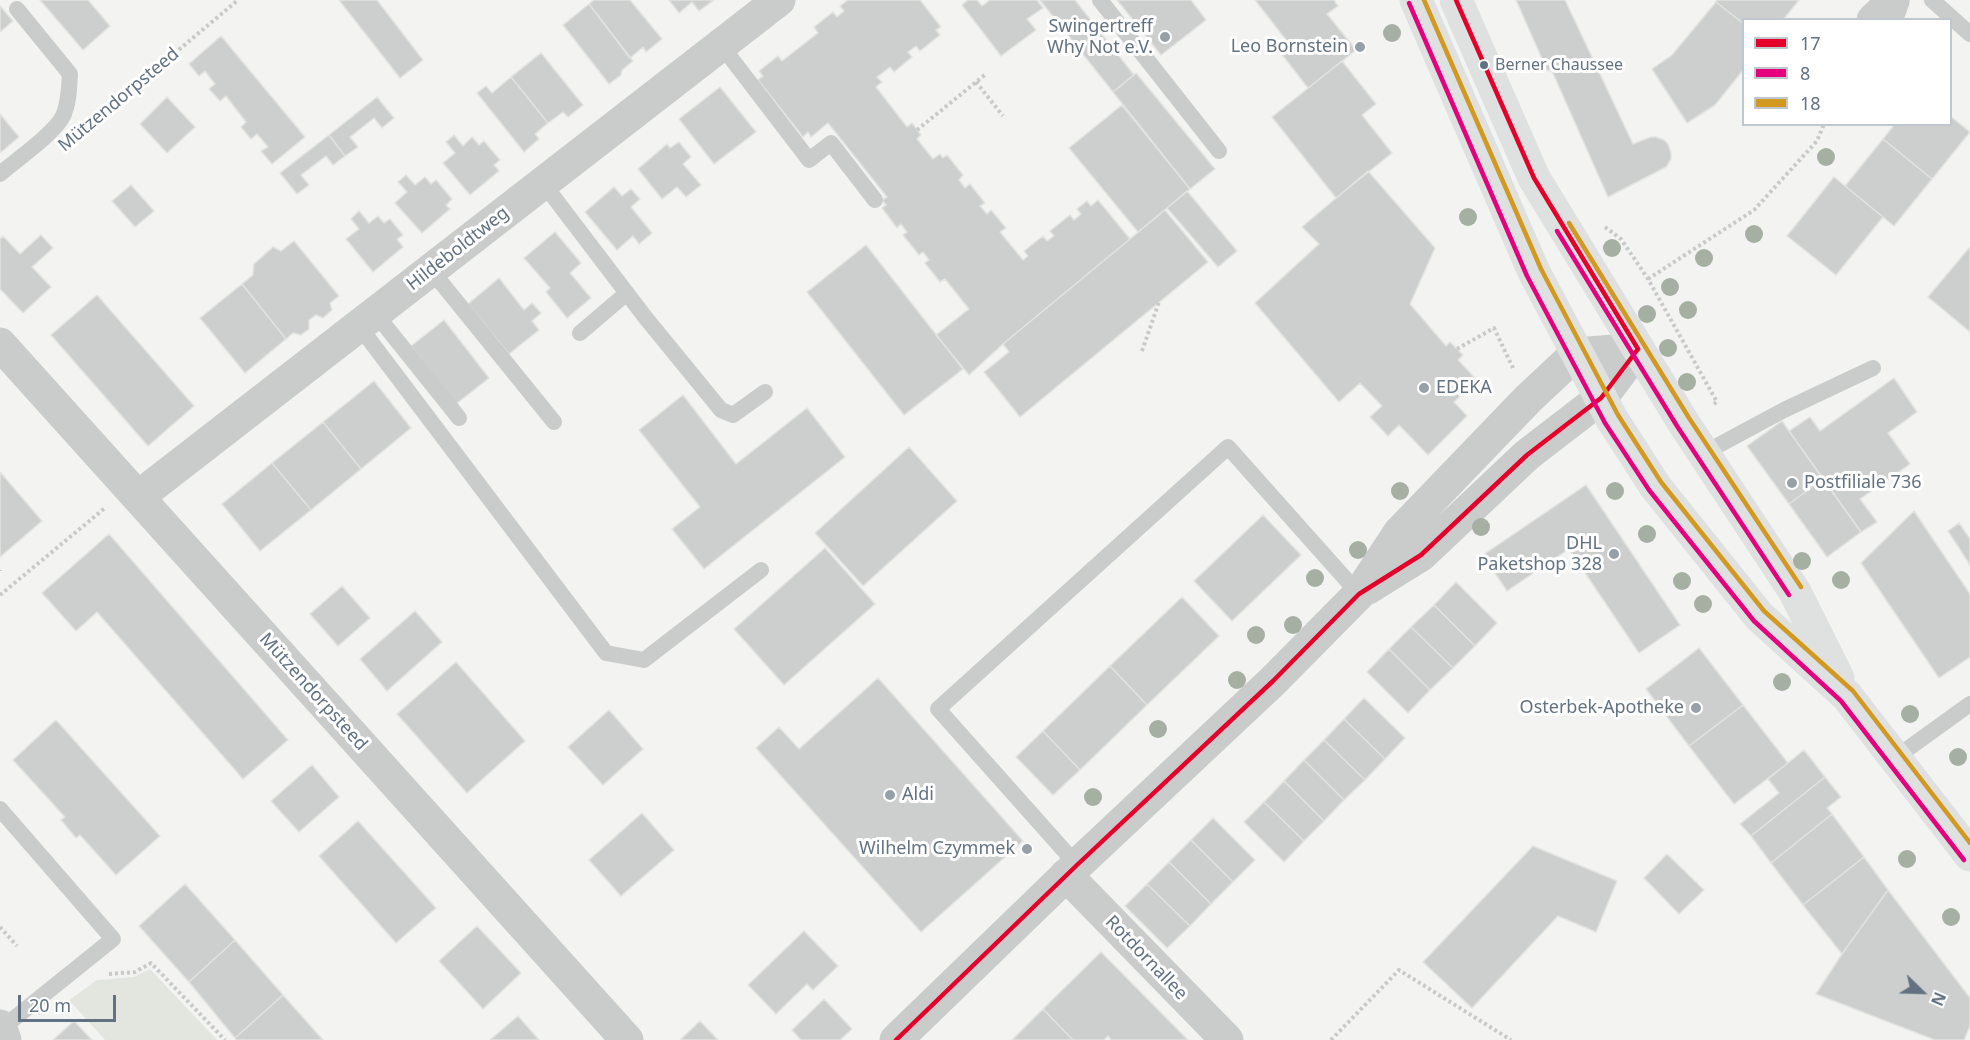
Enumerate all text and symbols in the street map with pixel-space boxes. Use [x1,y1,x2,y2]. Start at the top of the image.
place label: Swingertreff Why Not e.V. [1047,16,1153,58]
legend [1742,18,1952,126]
marker: Swingertreff Why Not e.V. [1158,30,1172,44]
text: 17 [1800,31,1821,55]
place label: Leo Bornstein [1231,36,1348,58]
marker: Leo Bornstein [1353,40,1367,54]
street label: Mützendorpsteed [54,43,184,157]
place label: Berner Chaussee [1495,55,1623,75]
marker: Berner Chaussee [1478,59,1490,71]
text: 8 [1800,61,1810,85]
text: 18 [1800,91,1821,115]
street label: Hildeboldtweg [403,203,513,295]
place label: EDEKA [1436,377,1492,399]
marker: EDEKA [1417,381,1431,395]
place label: Postfiliale 736 [1804,472,1921,494]
marker: Postfiliale 736 [1785,476,1799,490]
place label: DHL Paketshop 328 [1477,533,1602,576]
marker: DHL Paketshop 328 [1607,547,1621,561]
street label: Mützendorpsteed [255,629,371,755]
place label: Osterbek-Apotheke [1520,697,1684,719]
marker: Osterbek-Apotheke [1689,701,1703,715]
place label: Aldi [902,784,934,806]
marker: Aldi [883,788,897,802]
place label: Wilhelm Czymmek [859,838,1015,860]
marker: Wilhelm Czymmek [1020,842,1034,856]
street label: Rotdornallee [1100,911,1192,1005]
north arrow [1892,962,1952,1022]
scale bar [21,983,118,1021]
text: N [1926,989,1951,1009]
text: 20 m [29,993,71,1017]

